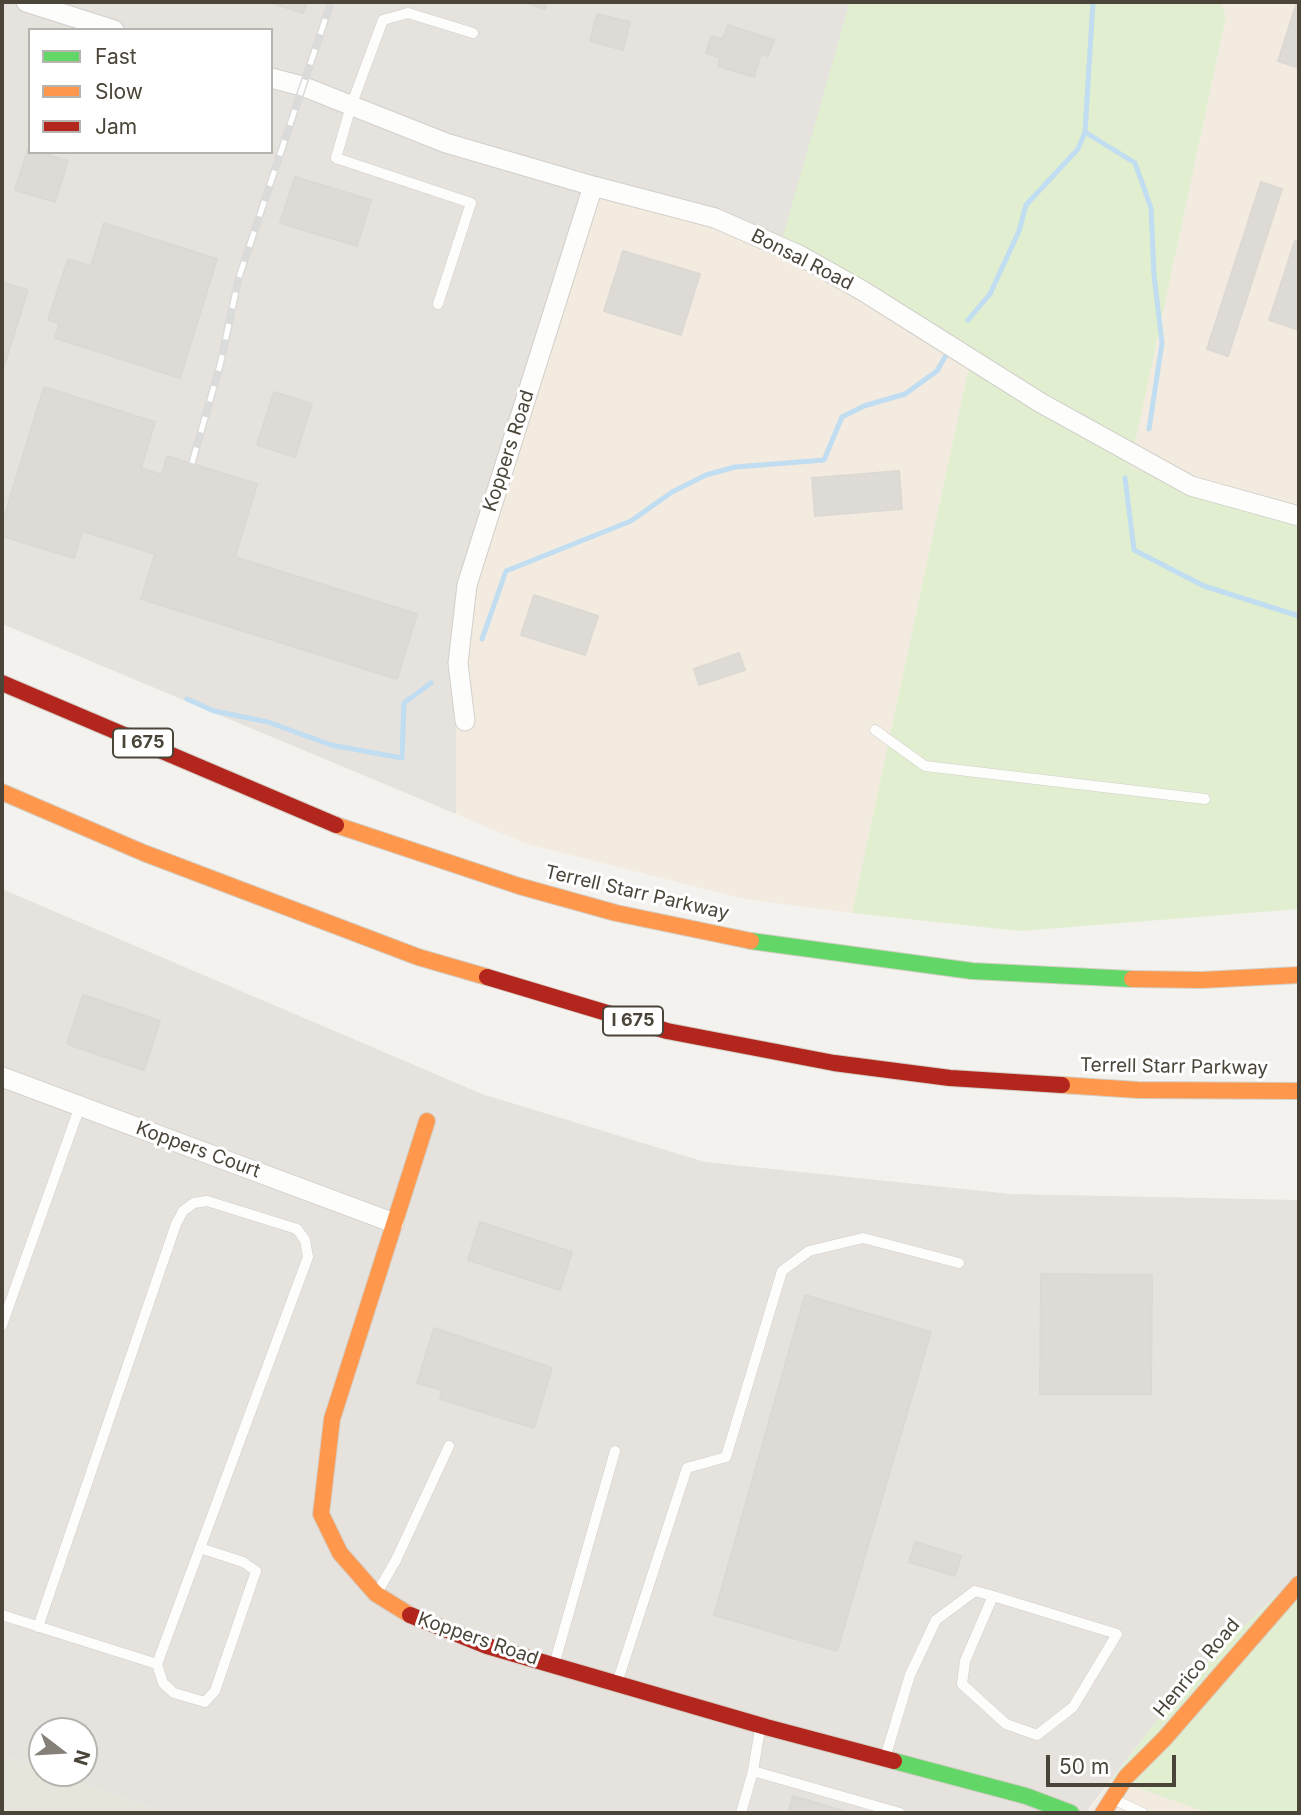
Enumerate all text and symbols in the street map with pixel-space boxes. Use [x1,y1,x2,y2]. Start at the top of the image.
legend [28,28,273,154]
text: Fast [95,44,137,69]
text: Slow [95,79,143,104]
text: Jam [95,114,137,139]
street label: Bonsal Road [747,225,857,295]
street label: Koppers Road [479,388,539,514]
road number: I 675 [113,728,173,758]
street label: Terrell Starr Parkway [543,861,731,925]
road number: I 675 [603,1006,663,1036]
street label: Terrell Starr Parkway [1080,1054,1268,1080]
street label: Koppers Court [133,1117,263,1183]
street label: Koppers Road [415,1608,541,1670]
street label: Henrico Road [1149,1614,1245,1722]
north arrow [28,1717,98,1787]
scale bar [1049,1742,1178,1786]
text: N [69,1747,95,1768]
text: 50 m [1059,1754,1109,1779]

